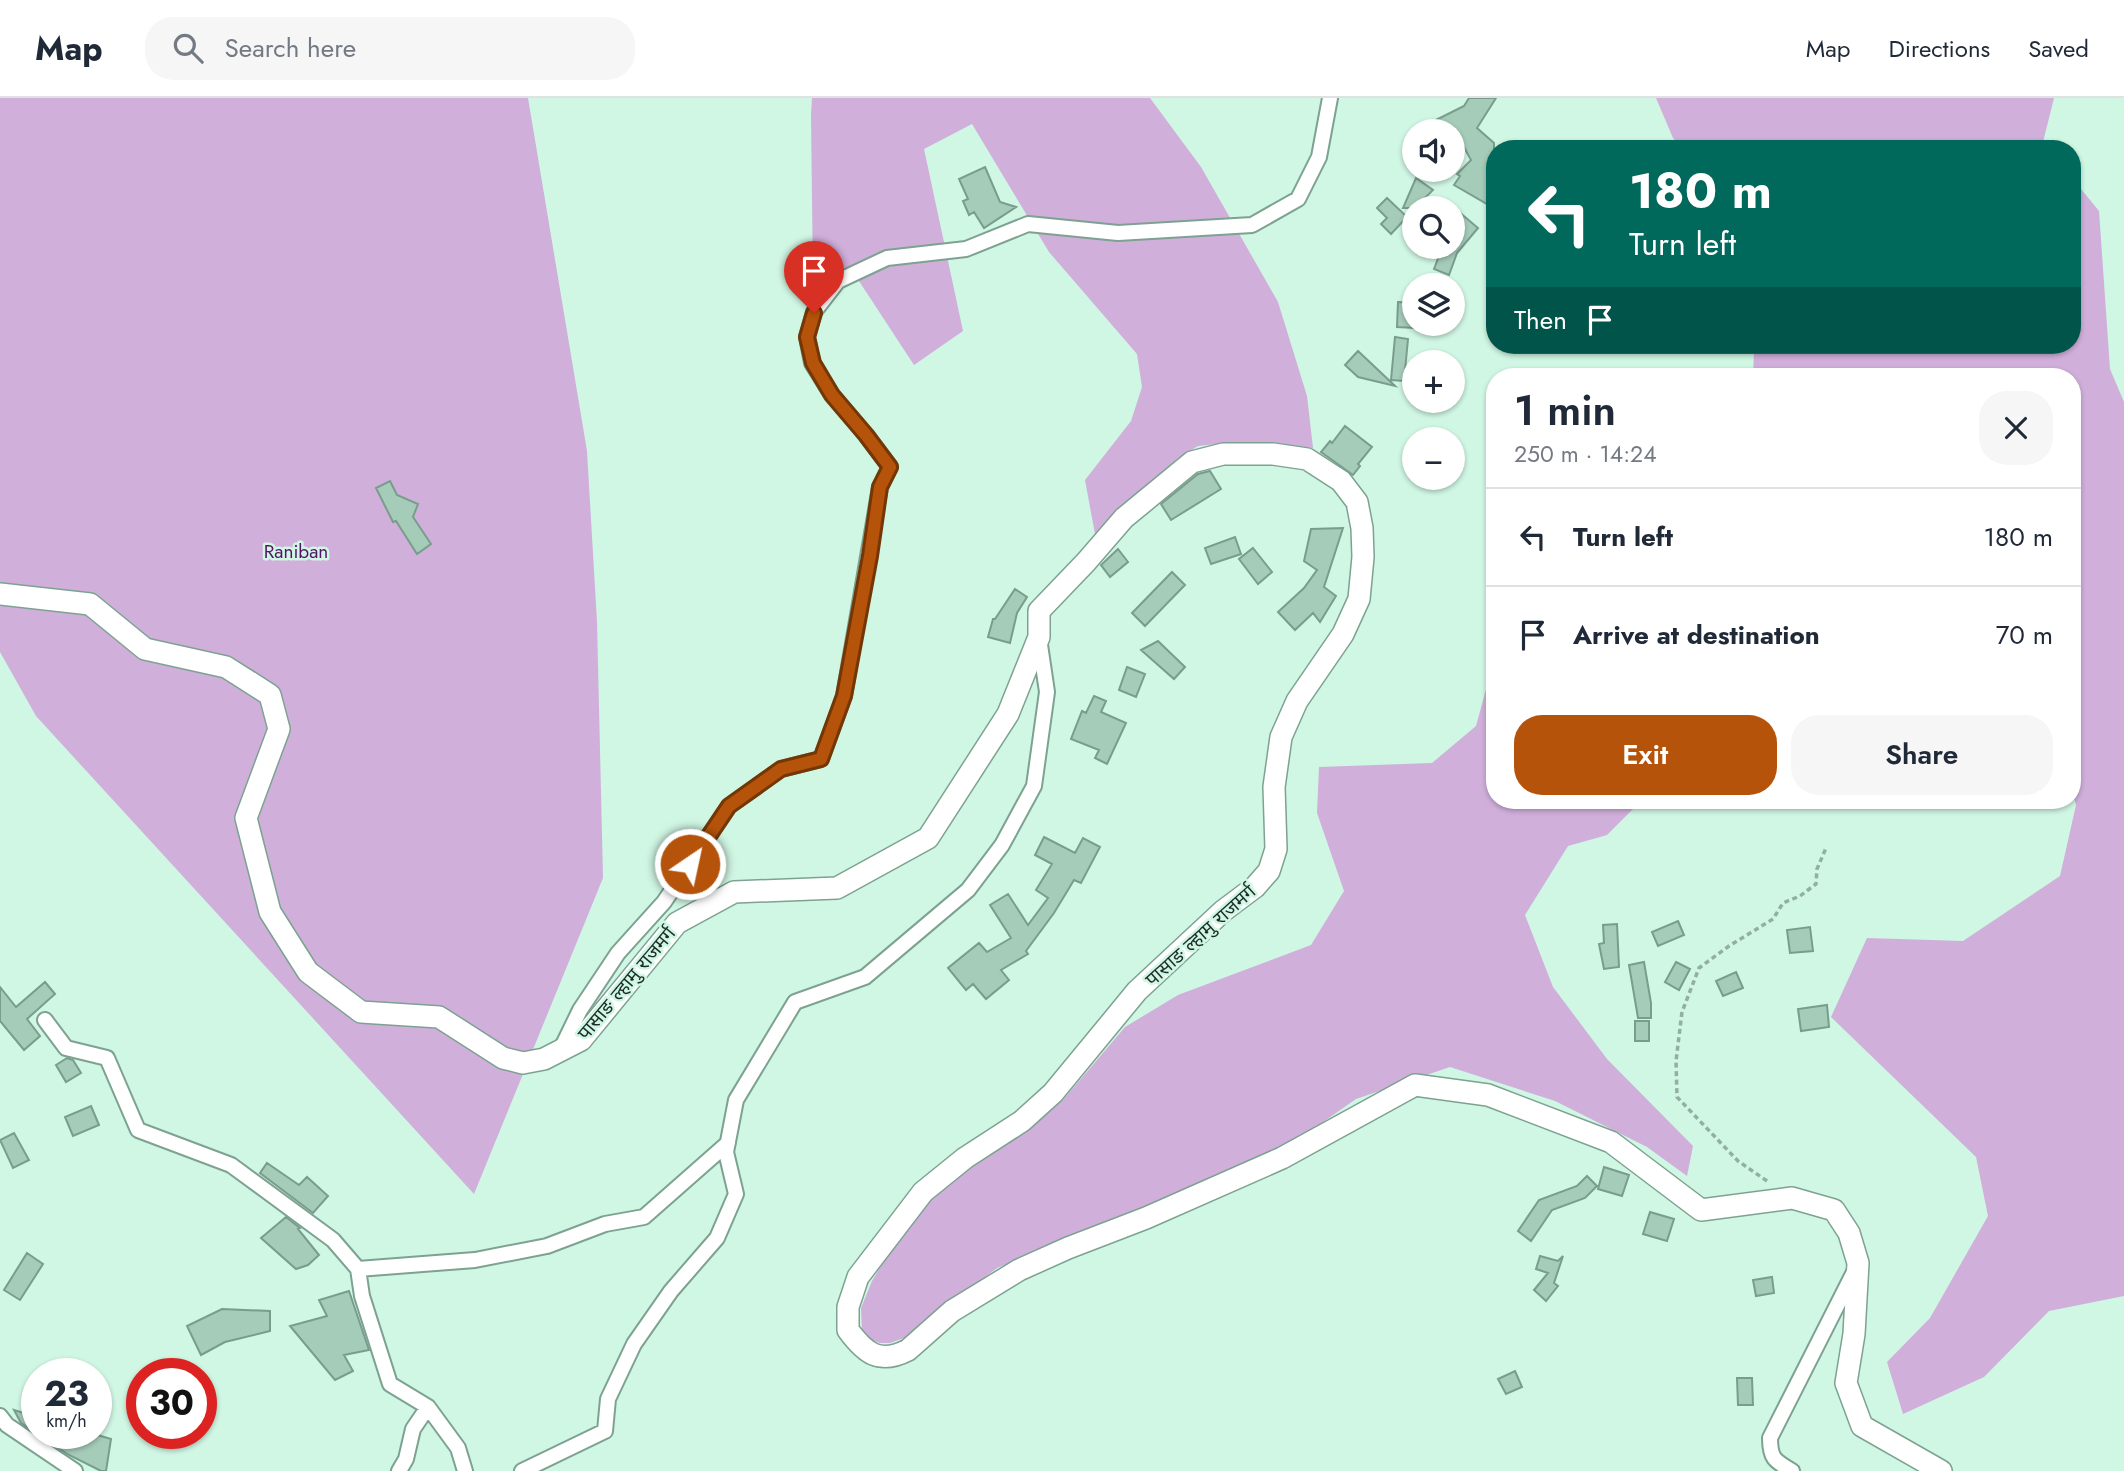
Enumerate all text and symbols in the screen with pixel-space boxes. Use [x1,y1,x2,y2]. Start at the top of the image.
search box [145,17,635,80]
text: Map [35,25,103,72]
icon: search [169,29,207,67]
text: Search here [225,29,356,67]
text: Map [1806,31,1851,66]
text: Directions [1889,31,1990,66]
text: Saved [2028,31,2089,66]
map controls [1402,119,1465,490]
button: sound [1402,119,1465,182]
text: 180 m [1629,156,1772,226]
icon: left [1514,168,1605,259]
button: search [1402,196,1465,259]
text: Turn left [1629,221,1736,267]
pin [784,241,844,313]
icon: arrive [795,252,833,290]
button: layers [1402,273,1465,336]
text: Then [1514,301,1567,339]
icon: arrive [1581,301,1619,339]
button: + [1402,350,1465,413]
text: 1 min [1514,380,1616,441]
button: close [1979,391,2053,465]
button: − [1402,427,1465,490]
text: 250 m · 14:24 [1514,437,1657,471]
icon: left [1514,518,1552,556]
text: Turn left [1573,518,1673,556]
text: 180 m [1983,518,2053,556]
park label: Raniban [264,538,328,565]
icon: arrive [1514,616,1552,654]
text: Arrive at destination [1573,616,1820,654]
text: 70 m [1996,616,2053,654]
button: Exit [1514,715,1777,795]
button: Share [1791,715,2053,795]
position arrow [653,827,727,901]
street label: पासाङ ल्हामु राजमर्ग [1139,878,1262,992]
street label: पासाङ ल्हामु राजमर्ग [571,920,682,1046]
speed limit sign: 30 [126,1358,217,1449]
text: 23 [44,1369,89,1419]
text: km/h [46,1408,87,1434]

